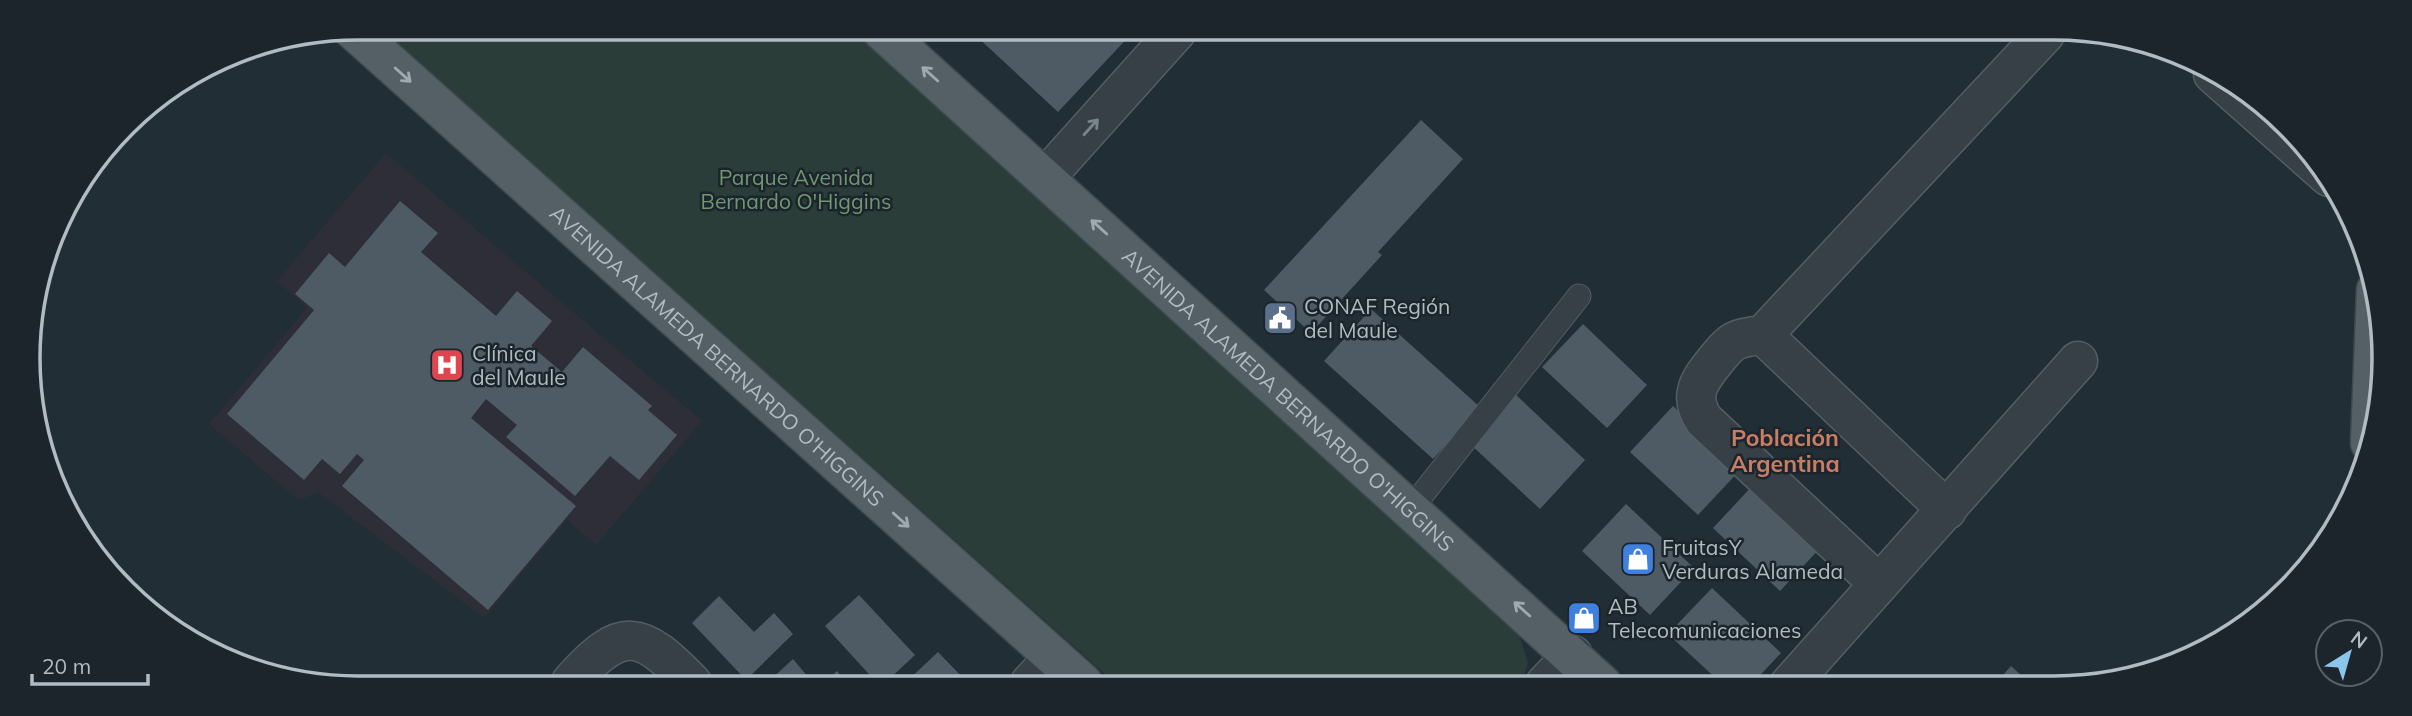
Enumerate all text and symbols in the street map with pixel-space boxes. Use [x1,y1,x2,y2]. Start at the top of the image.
one-way arrow [921,66,939,82]
one-way arrow [394,67,412,83]
one-way arrow [1083,118,1099,136]
park label: Parque Avenida Bernardo O'Higgins [701,164,891,214]
street label: AVENIDA ALAMEDA BERNARDO O'HIGGINS [545,200,889,512]
one-way arrow [1091,218,1108,235]
street label: AVENIDA ALAMEDA BERNARDO O'HIGGINS [1117,242,1460,557]
place label: CONAF Región del Maule [1304,293,1450,343]
public building icon: CONAF Región del Maule [1261,299,1299,337]
place label: Clínica del Maule [472,340,566,390]
hospital icon: Clínica del Maule [428,346,466,384]
district label: Población Argentina [1730,423,1840,478]
one-way arrow [892,512,909,529]
place label: FruitasY Verduras Alameda [1662,534,1843,584]
shop icon: FruitasY Verduras Alameda [1619,540,1657,578]
place label: AB Telecomunicaciones [1608,593,1801,643]
shop icon: AB Telecomunicaciones [1565,599,1603,637]
one-way arrow [1514,601,1531,618]
north arrow [2314,618,2384,688]
text: N [2346,626,2372,653]
scale bar [32,642,147,686]
text: 20 m [42,653,91,679]

